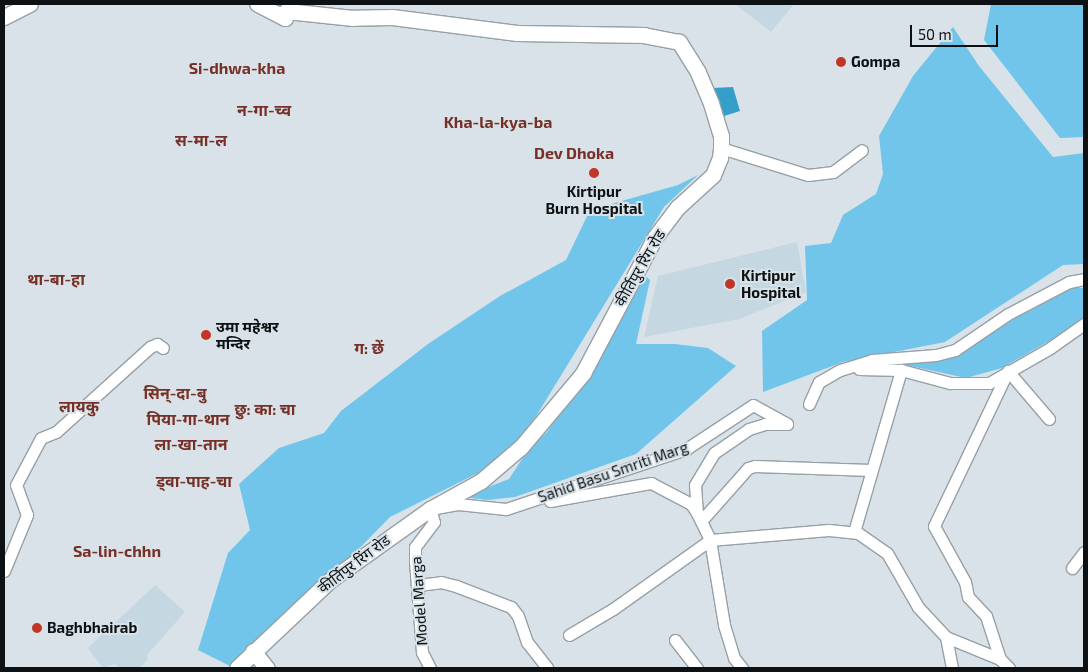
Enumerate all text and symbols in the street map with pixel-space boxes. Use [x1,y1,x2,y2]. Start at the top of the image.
scale bar [913,15,1000,47]
text: 50 m [918,25,952,43]
place label: Gompa [851,53,900,71]
marker: Gompa [835,56,847,68]
district label: Si-dhwa-kha [189,58,285,78]
district label: न-गा-च्व [237,100,291,120]
district label: Kha-la-kya-ba [444,112,552,132]
district label: स-मा-ल [175,130,227,150]
district label: Dev Dhoka [534,143,614,163]
marker: Kirtipur Burn Hospital [587,166,601,180]
place label: Kirtipur Burn Hospital [545,182,643,217]
street label: कीर्तिपुर रिंग रोड [611,226,669,310]
place label: Kirtipur Hospital [741,266,801,301]
district label: था-बा-हा [27,269,85,289]
marker: Kirtipur Hospital [723,277,737,291]
place label: उमा महेश्वर मन्दिर [216,317,279,352]
marker: उमा महेश्वर मन्दिर [200,329,212,341]
district label: ग: छें [354,338,384,358]
district label: सिन्-दा-बु [143,383,207,403]
district label: लायकु [59,396,99,416]
district label: छु: का: चा [234,399,296,419]
district label: पिया-गा-थान [146,409,230,429]
district label: ला-खा-तान [155,434,227,454]
street label: Sahid Basu Smriti Marg [535,438,691,506]
district label: ड्वा-पाह-चा [156,471,232,491]
street label: कीर्तिपुर रिंग रोड [314,531,394,597]
district label: Sa-lin-chhn [73,541,161,561]
street label: Model Marga [407,555,431,647]
place label: Baghbhairab [47,619,137,637]
marker: Baghbhairab [31,622,43,634]

